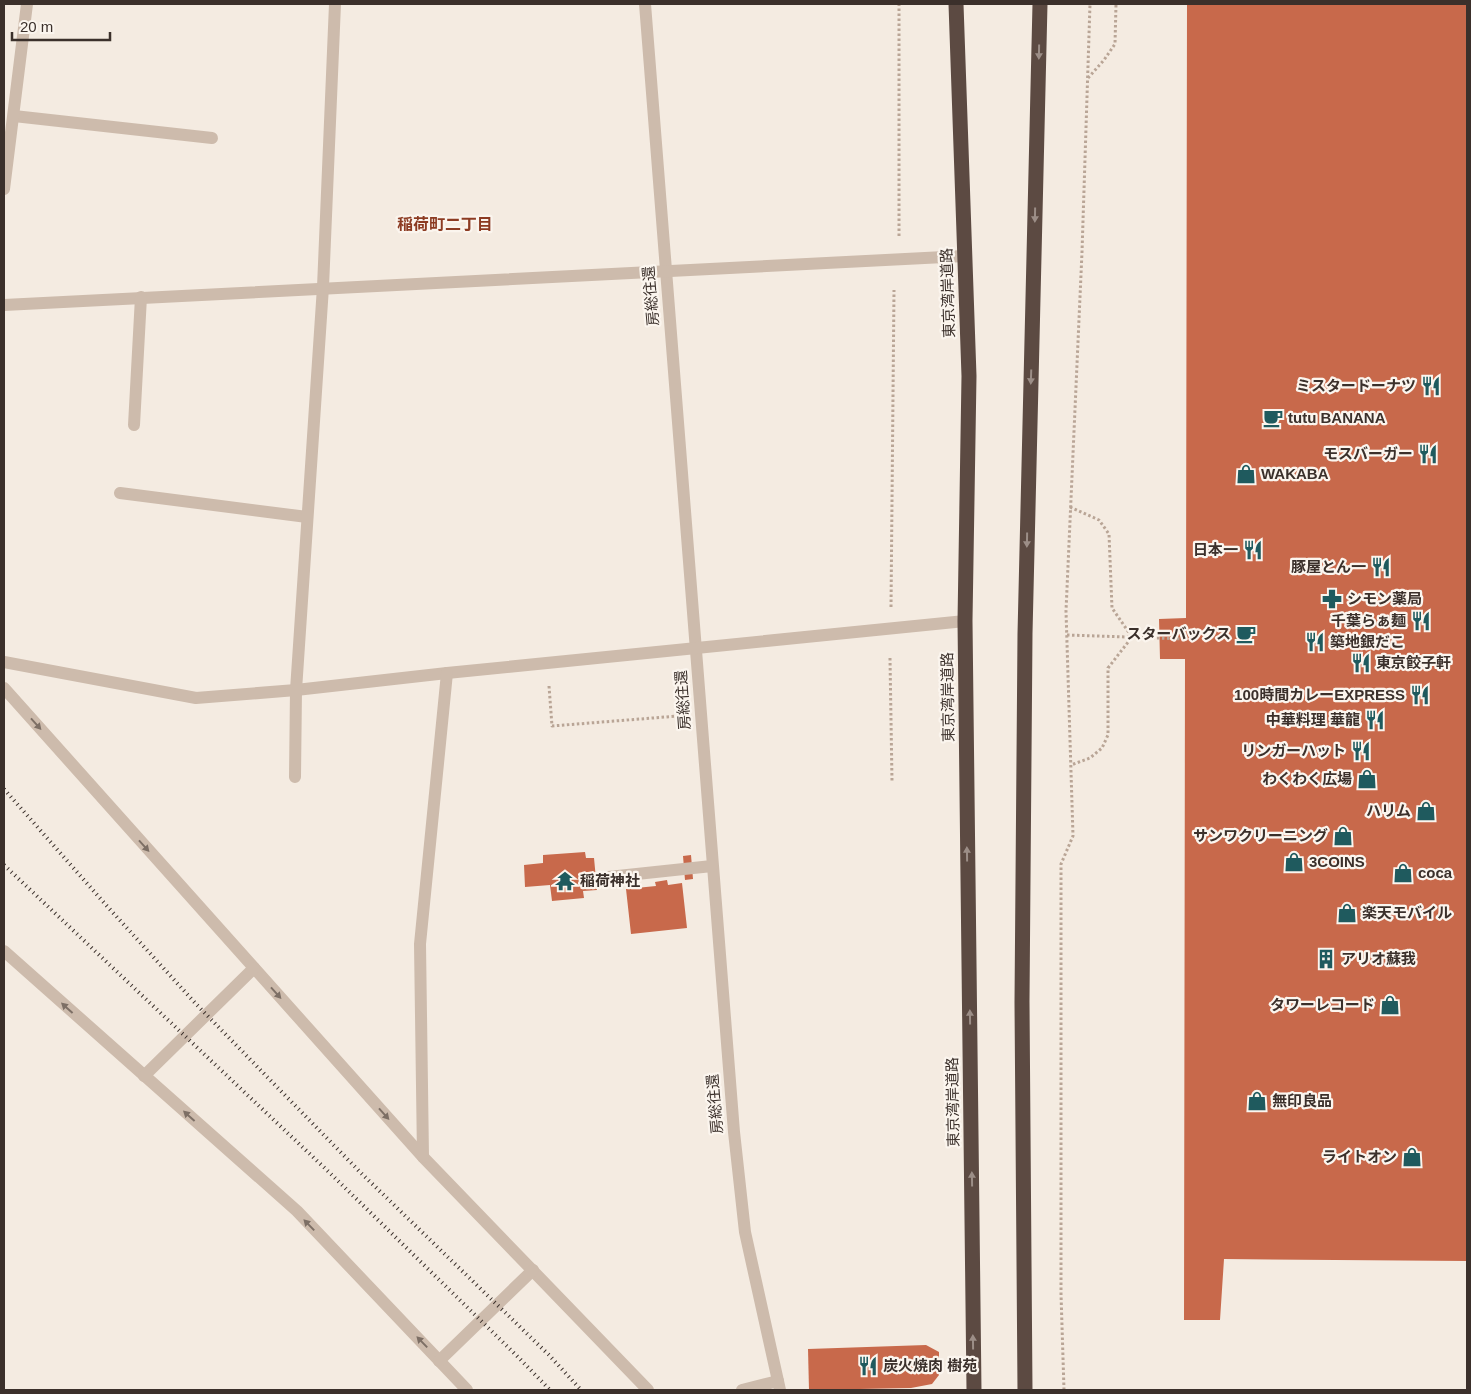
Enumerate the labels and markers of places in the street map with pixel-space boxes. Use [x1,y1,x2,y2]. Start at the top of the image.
restaurant icon: ミスタードーナツ [1420,375,1442,397]
place label: ミスタードーナツ [1296,377,1416,394]
cafe icon: tutu BANANA [1262,407,1284,429]
place label: tutu BANANA [1288,409,1386,426]
restaurant icon: モスバーガー [1417,443,1439,465]
place label: モスバーガー [1323,445,1413,462]
shop icon: WAKABA [1235,463,1257,485]
place label: WAKABA [1261,465,1329,482]
restaurant icon: 日本一 [1242,539,1264,561]
place label: 日本一 [1193,541,1238,558]
restaurant icon: 豚屋とん一 [1370,556,1392,578]
place label: 豚屋とん一 [1291,558,1366,575]
pharmacy icon: シモン薬局 [1321,588,1343,610]
place label: シモン薬局 [1347,590,1422,607]
restaurant icon: 千葉らぁ麺 [1410,610,1432,632]
place label: 千葉らぁ麺 [1331,612,1406,629]
cafe icon: スターバックス [1235,623,1257,645]
place label: スターバックス [1127,625,1231,642]
restaurant icon: 築地銀だこ [1304,631,1326,653]
place label: 築地銀だこ [1330,633,1405,650]
restaurant icon: 東京餃子軒 [1350,652,1372,674]
place label: 東京餃子軒 [1376,654,1451,671]
restaurant icon: 100時間カレーEXPRESS [1409,684,1431,706]
place label: 100時間カレーEXPRESS [1234,686,1405,703]
restaurant icon: 中華料理 華龍 [1364,709,1386,731]
place label: 中華料理 華龍 [1266,711,1360,728]
restaurant icon: リンガーハット [1350,740,1372,762]
place label: リンガーハット [1241,742,1346,759]
shop icon: わくわく広場 [1356,768,1378,790]
place label: わくわく広場 [1262,770,1352,787]
shop icon: ハリム [1415,800,1437,822]
place label: ハリム [1366,802,1411,819]
shop icon: サンワクリーニング [1332,825,1354,847]
place label: サンワクリーニング [1193,827,1328,844]
shop icon: 3COINS [1283,851,1305,873]
place label: 3COINS [1309,853,1365,870]
shop icon: coca [1392,862,1414,884]
place label: coca [1418,864,1453,881]
temple icon: 稲荷神社 [554,870,576,892]
place label: 稲荷神社 [580,872,640,889]
shop icon: 楽天モバイル [1336,902,1358,924]
place label: 楽天モバイル [1362,904,1452,921]
building icon: アリオ蘇我 [1315,948,1337,970]
place label: アリオ蘇我 [1341,950,1416,967]
shop icon: タワーレコード [1379,994,1401,1016]
place label: タワーレコード [1270,996,1375,1013]
shop icon: 無印良品 [1246,1090,1268,1112]
place label: 無印良品 [1272,1092,1332,1109]
shop icon: ライトオン [1401,1146,1423,1168]
place label: ライトオン [1322,1148,1397,1165]
restaurant icon: 炭火焼肉 樹苑 [857,1355,879,1377]
place label: 炭火焼肉 樹苑 [883,1357,977,1374]

